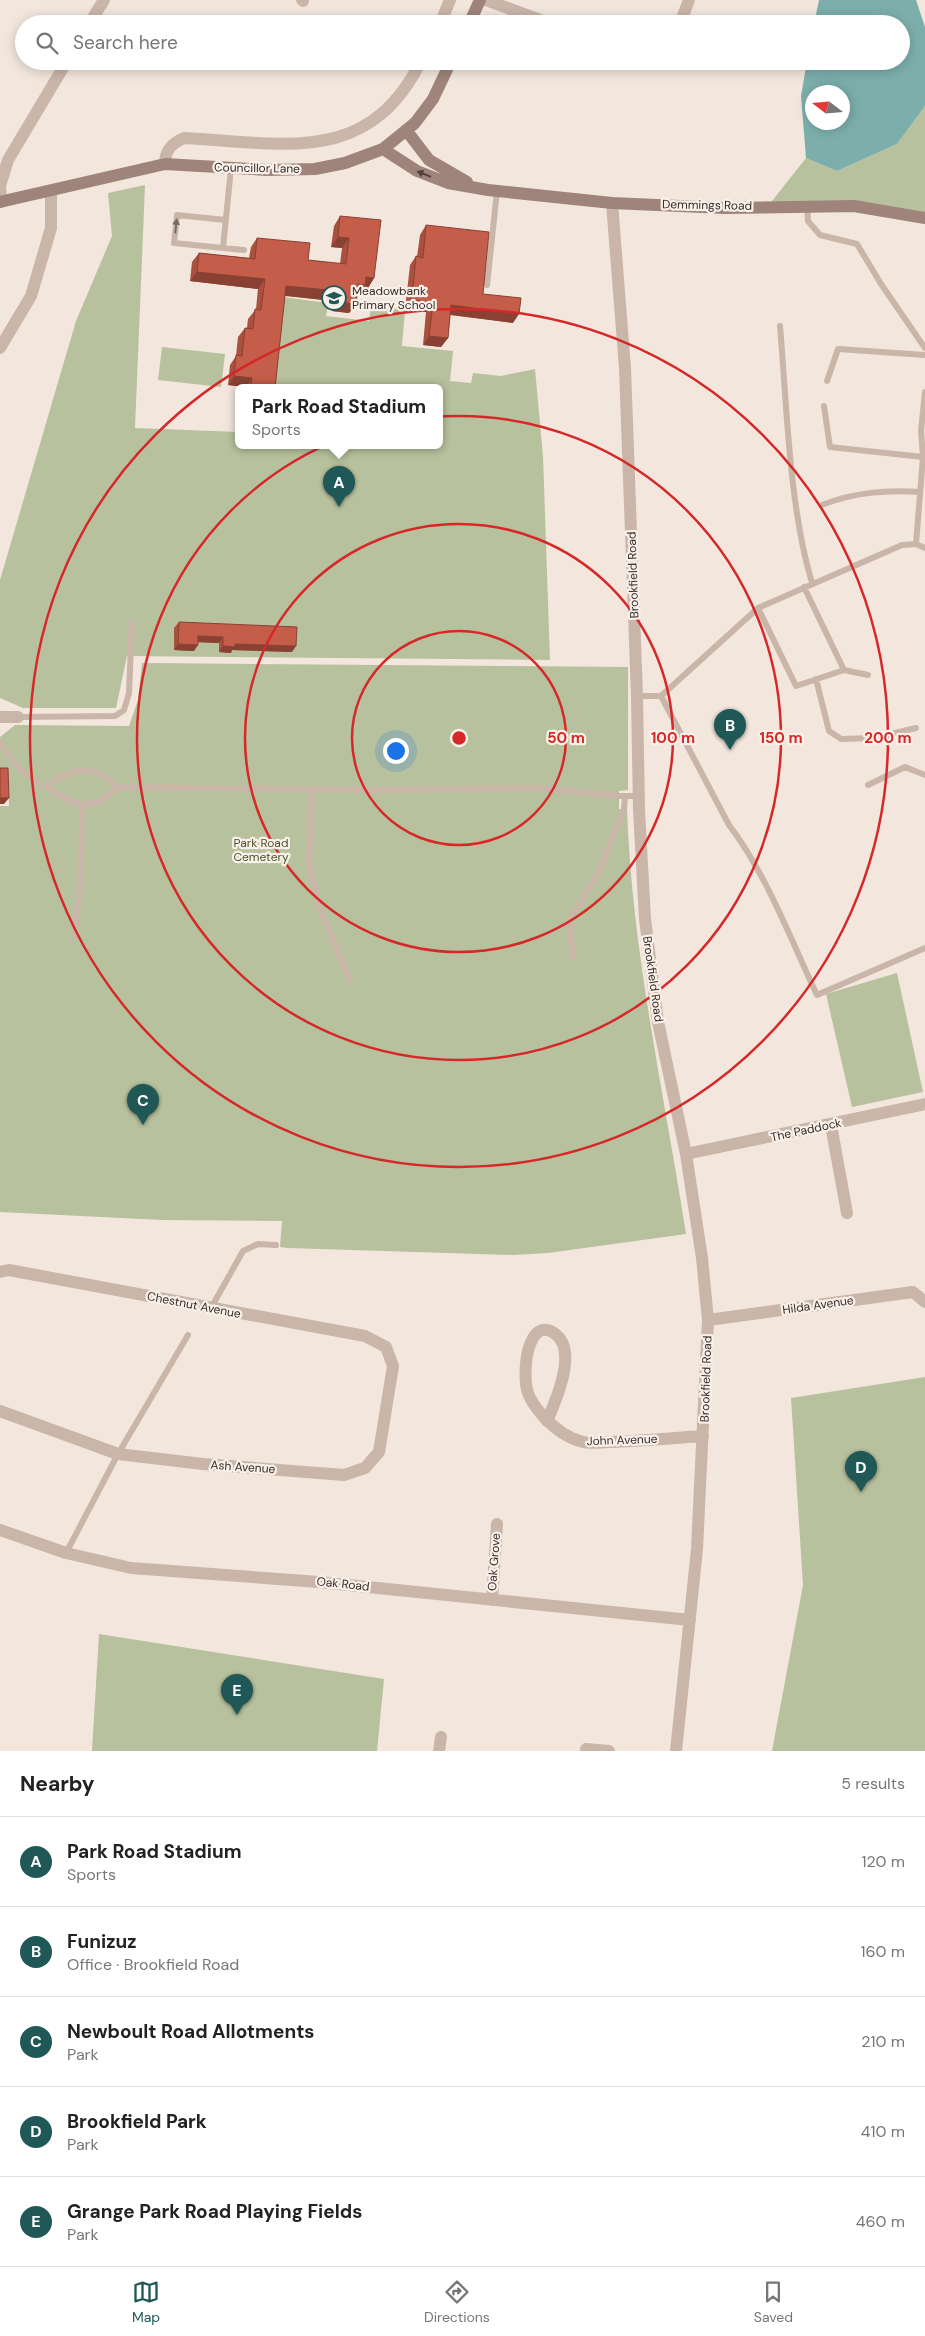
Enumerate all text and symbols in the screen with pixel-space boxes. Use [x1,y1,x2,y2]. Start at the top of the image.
search box [15,15,910,70]
icon: search [33,29,61,57]
text: Search here [73,30,178,55]
north arrow [805,85,850,130]
street label: Councillor Lane [214,159,300,177]
one-way arrow [417,169,431,177]
street label: Demmings Road [662,196,752,214]
one-way arrow [172,217,180,233]
place label: Meadowbank Primary School [352,283,435,313]
school or university icon: Meadowbank Primary School [321,285,347,311]
popup [235,384,443,449]
text: Park Road Stadium [252,394,426,419]
text: Sports [252,419,301,440]
pin: A [323,466,355,507]
street label: Brookfield Road [623,531,643,619]
pin: B [714,709,746,750]
text: 50 m [547,728,585,748]
text: 100 m [651,728,695,748]
text: 150 m [760,728,803,748]
text: 200 m [864,728,912,748]
centre of rings [450,729,468,747]
your location [383,738,409,764]
park label: Park Road Cemetery [233,835,289,865]
street label: Brookfield Road [639,935,667,1023]
pin: C [127,1084,159,1125]
street label: The Paddock [769,1115,843,1145]
street label: Chestnut Avenue [146,1288,242,1322]
street label: Hilda Avenue [781,1292,855,1318]
street label: Brookfield Road [696,1335,716,1423]
street label: John Avenue [586,1431,658,1449]
pin: D [845,1451,877,1492]
street label: Ash Avenue [210,1457,276,1477]
street label: Oak Grove [484,1532,504,1592]
street label: Oak Road [316,1573,370,1595]
pin: E [221,1674,253,1715]
text: Nearby [20,1770,94,1798]
text: 5 results [841,1773,905,1794]
text: Park Road Stadium [67,1839,242,1864]
text: A [30,1851,42,1872]
text: 120 m [861,1851,905,1872]
text: Sports [67,1864,116,1885]
text: Funizuz [67,1929,137,1954]
text: B [31,1941,41,1962]
text: 160 m [861,1941,905,1962]
text: Office · Brookfield Road [67,1954,239,1975]
text: Newboult Road Allotments [67,2019,314,2044]
text: C [30,2031,42,2052]
text: 210 m [861,2031,905,2052]
text: Park [67,2044,99,2065]
text: Brookfield Park [67,2109,207,2134]
text: D [30,2121,42,2142]
text: 410 m [861,2121,905,2142]
text: Park [67,2134,99,2155]
text: Grange Park Road Playing Fields [67,2199,362,2224]
text: E [31,2211,41,2232]
text: 460 m [856,2211,905,2232]
text: Park [67,2224,99,2245]
tab: Map [132,2278,160,2326]
tab: Directions [424,2278,490,2326]
tab: Saved [754,2278,793,2326]

